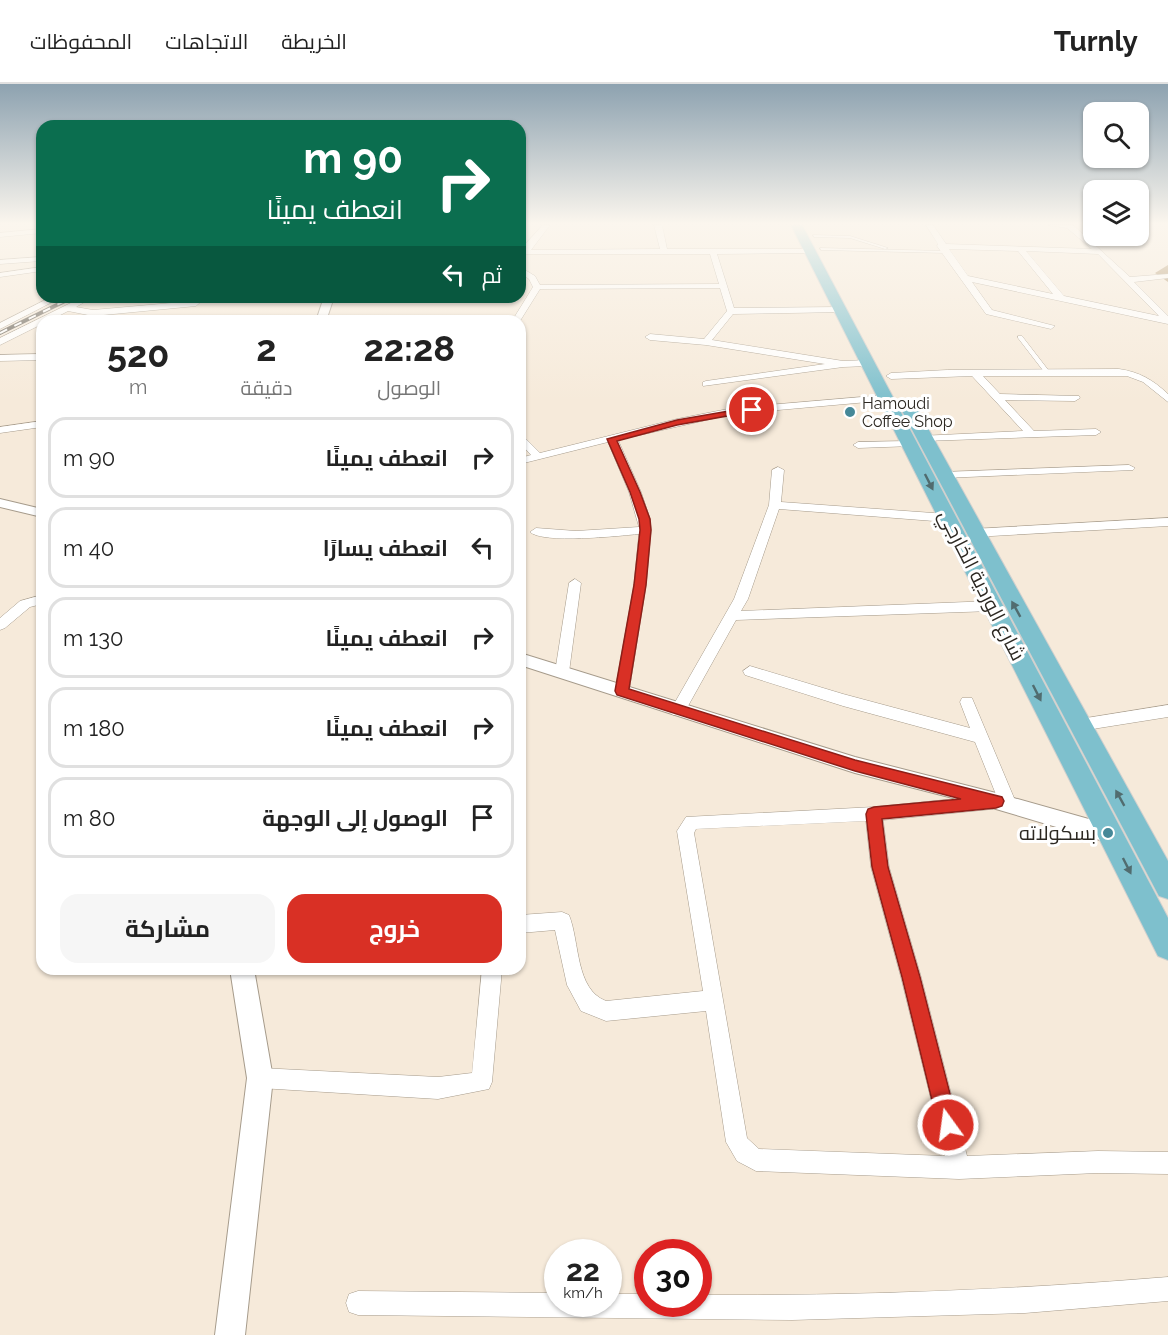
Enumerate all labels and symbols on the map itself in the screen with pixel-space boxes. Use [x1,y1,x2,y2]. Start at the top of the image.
pin [726,384,777,435]
place label: Hamoudi Coffee Shop [862,394,953,431]
marker: Hamoudi Coffee Shop [843,405,857,419]
one-way arrow [924,474,934,491]
street label: شارع الوردية الخارجي [930,506,1030,666]
one-way arrow [1011,600,1021,617]
one-way arrow [1033,685,1042,702]
one-way arrow [1115,790,1125,807]
place label: بسكولاته [1019,821,1096,845]
marker: بسكولاته [1101,826,1115,840]
one-way arrow [1122,858,1132,875]
position arrow [916,1093,980,1157]
speed limit sign: 30 [634,1239,712,1317]

